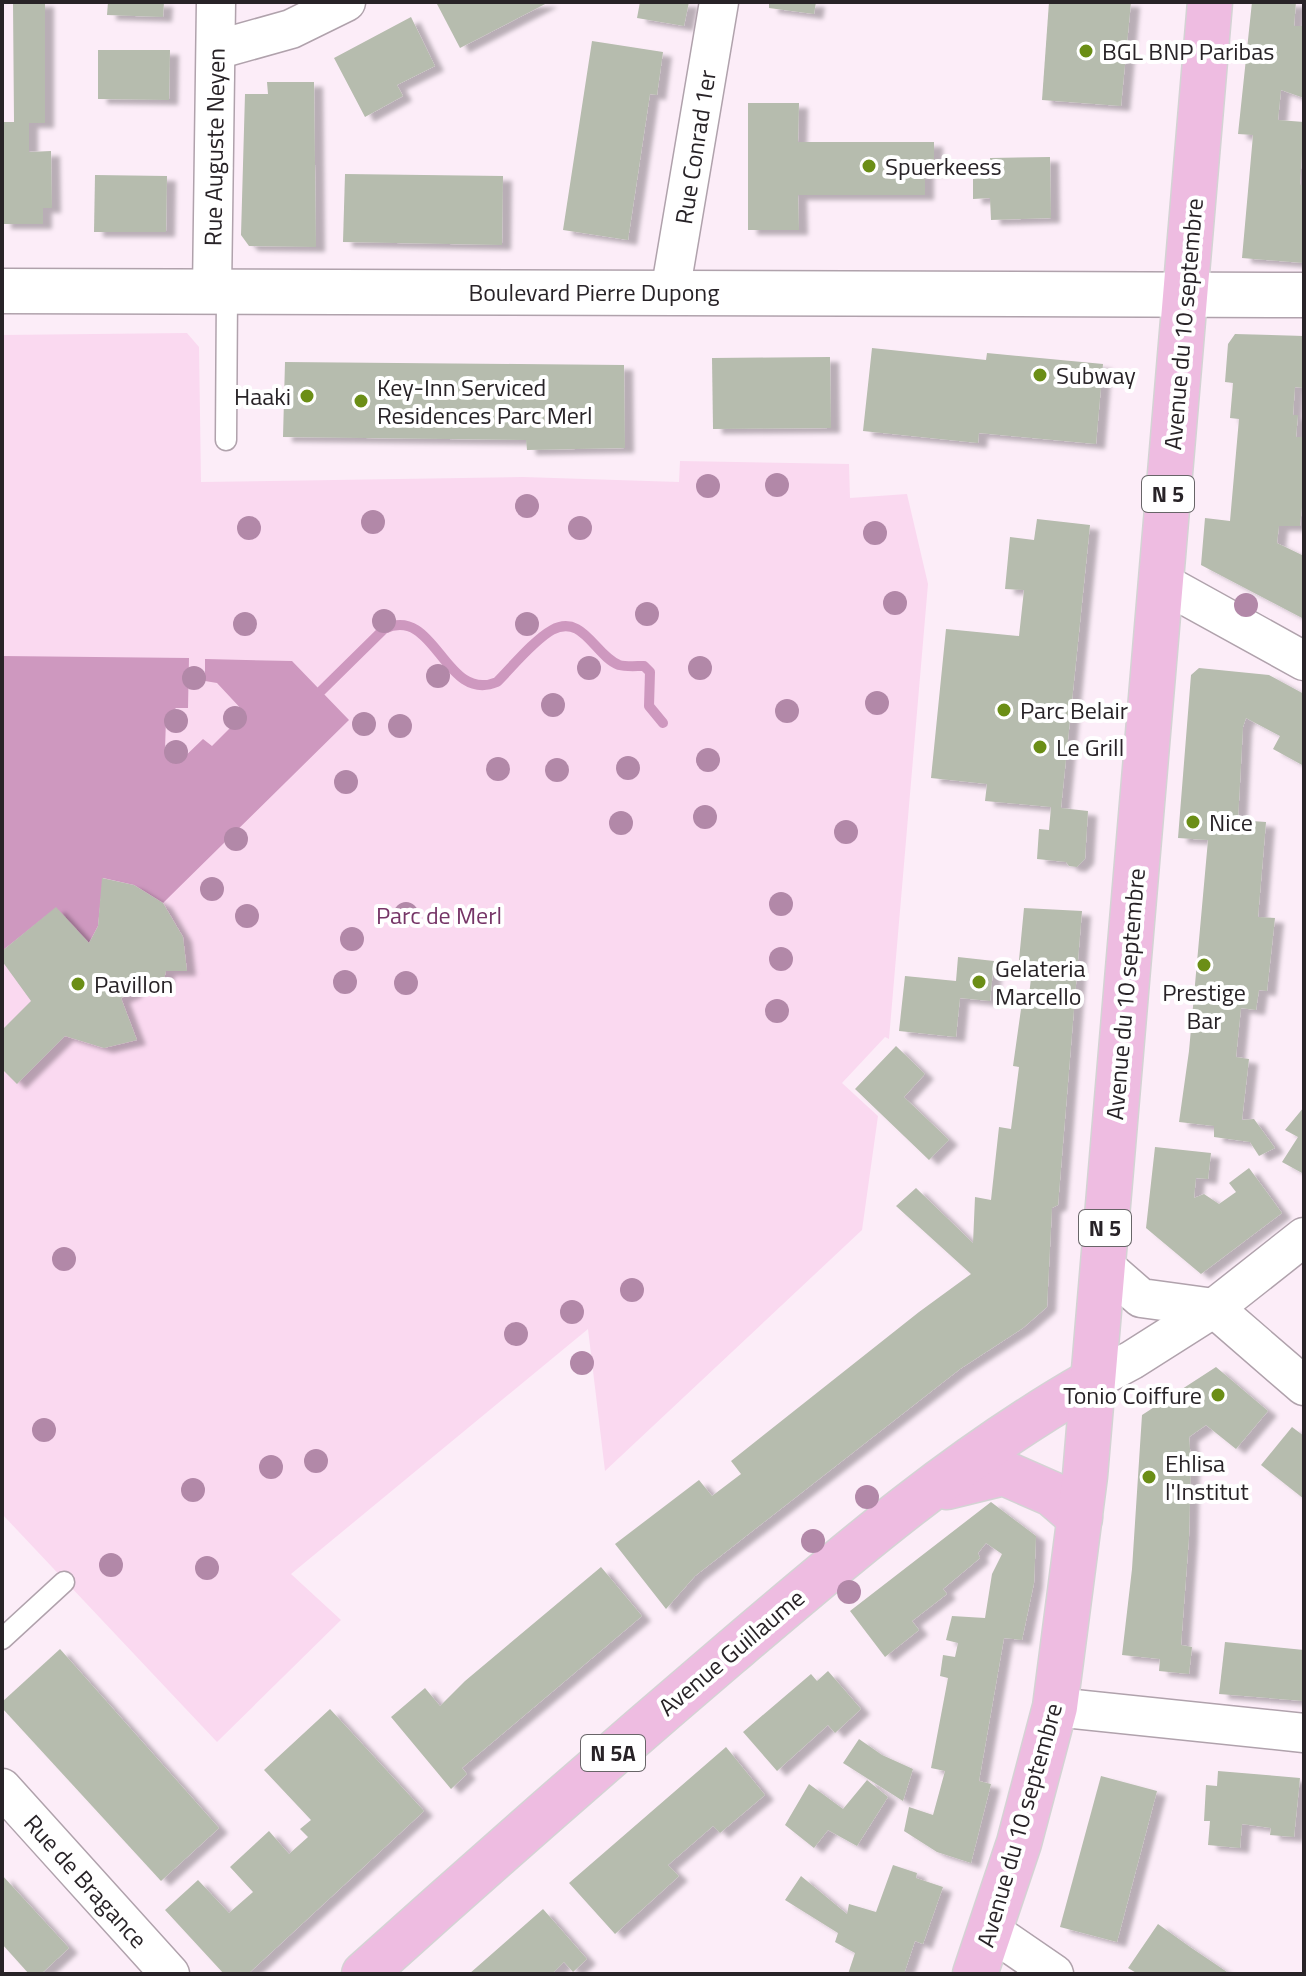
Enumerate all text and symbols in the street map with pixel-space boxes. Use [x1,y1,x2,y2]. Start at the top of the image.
place label: BGL BNP Paribas [1102,33,1274,69]
marker: BGL BNP Paribas [1077,42,1095,60]
street label: Rue Auguste Neyen [194,48,234,246]
street label: Rue Conrad 1er [665,67,725,227]
place label: Spuerkeess [885,148,1002,184]
marker: Spuerkeess [860,157,878,175]
street label: Avenue du 10 septembre [1154,197,1212,451]
street label: Boulevard Pierre Dupong [468,274,720,310]
place label: Subway [1056,357,1136,393]
marker: Subway [1031,366,1049,384]
place label: Key-Inn Serviced Residences Parc Merl [377,369,593,433]
place label: Haaki [234,378,291,414]
marker: Haaki [298,387,316,405]
marker: Key-Inn Serviced Residences Parc Merl [352,392,370,410]
road number: N 5 [1142,476,1194,512]
place label: Parc Belair [1020,692,1128,728]
marker: Parc Belair [995,701,1013,719]
place label: Le Grill [1056,729,1124,765]
marker: Le Grill [1031,738,1049,756]
place label: Nice [1209,804,1253,840]
marker: Nice [1184,813,1202,831]
street label: Avenue du 10 septembre [1096,867,1154,1121]
park label: Parc de Merl [376,897,502,933]
place label: Gelateria Marcello [995,950,1086,1014]
marker: Prestige Bar [1195,956,1213,974]
place label: Pavillon [94,966,173,1002]
marker: Gelateria Marcello [970,973,988,991]
place label: Prestige Bar [1162,974,1246,1038]
marker: Pavillon [69,975,87,993]
road number: N 5 [1079,1210,1131,1246]
place label: Tonio Coiffure [1063,1377,1202,1413]
marker: Tonio Coiffure [1209,1386,1227,1404]
place label: Ehlisa l'Institut [1165,1445,1249,1509]
marker: Ehlisa l'Institut [1140,1468,1158,1486]
street label: Avenue Guillaume [650,1580,812,1724]
street label: Avenue du 10 septembre [967,1699,1071,1951]
road number: N 5A [581,1735,645,1771]
street label: Rue de Bragance [16,1806,156,1956]

